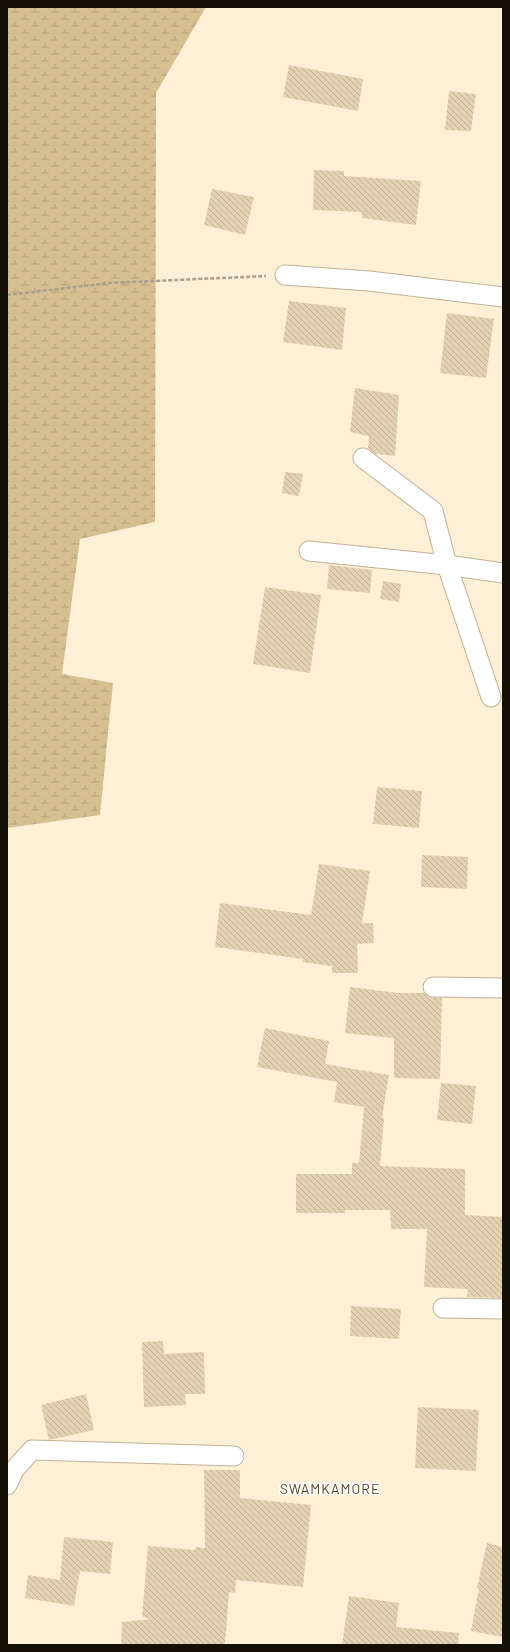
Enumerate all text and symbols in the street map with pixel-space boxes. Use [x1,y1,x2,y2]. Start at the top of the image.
district label: SWAMKAMORE [280,1480,380,1497]

